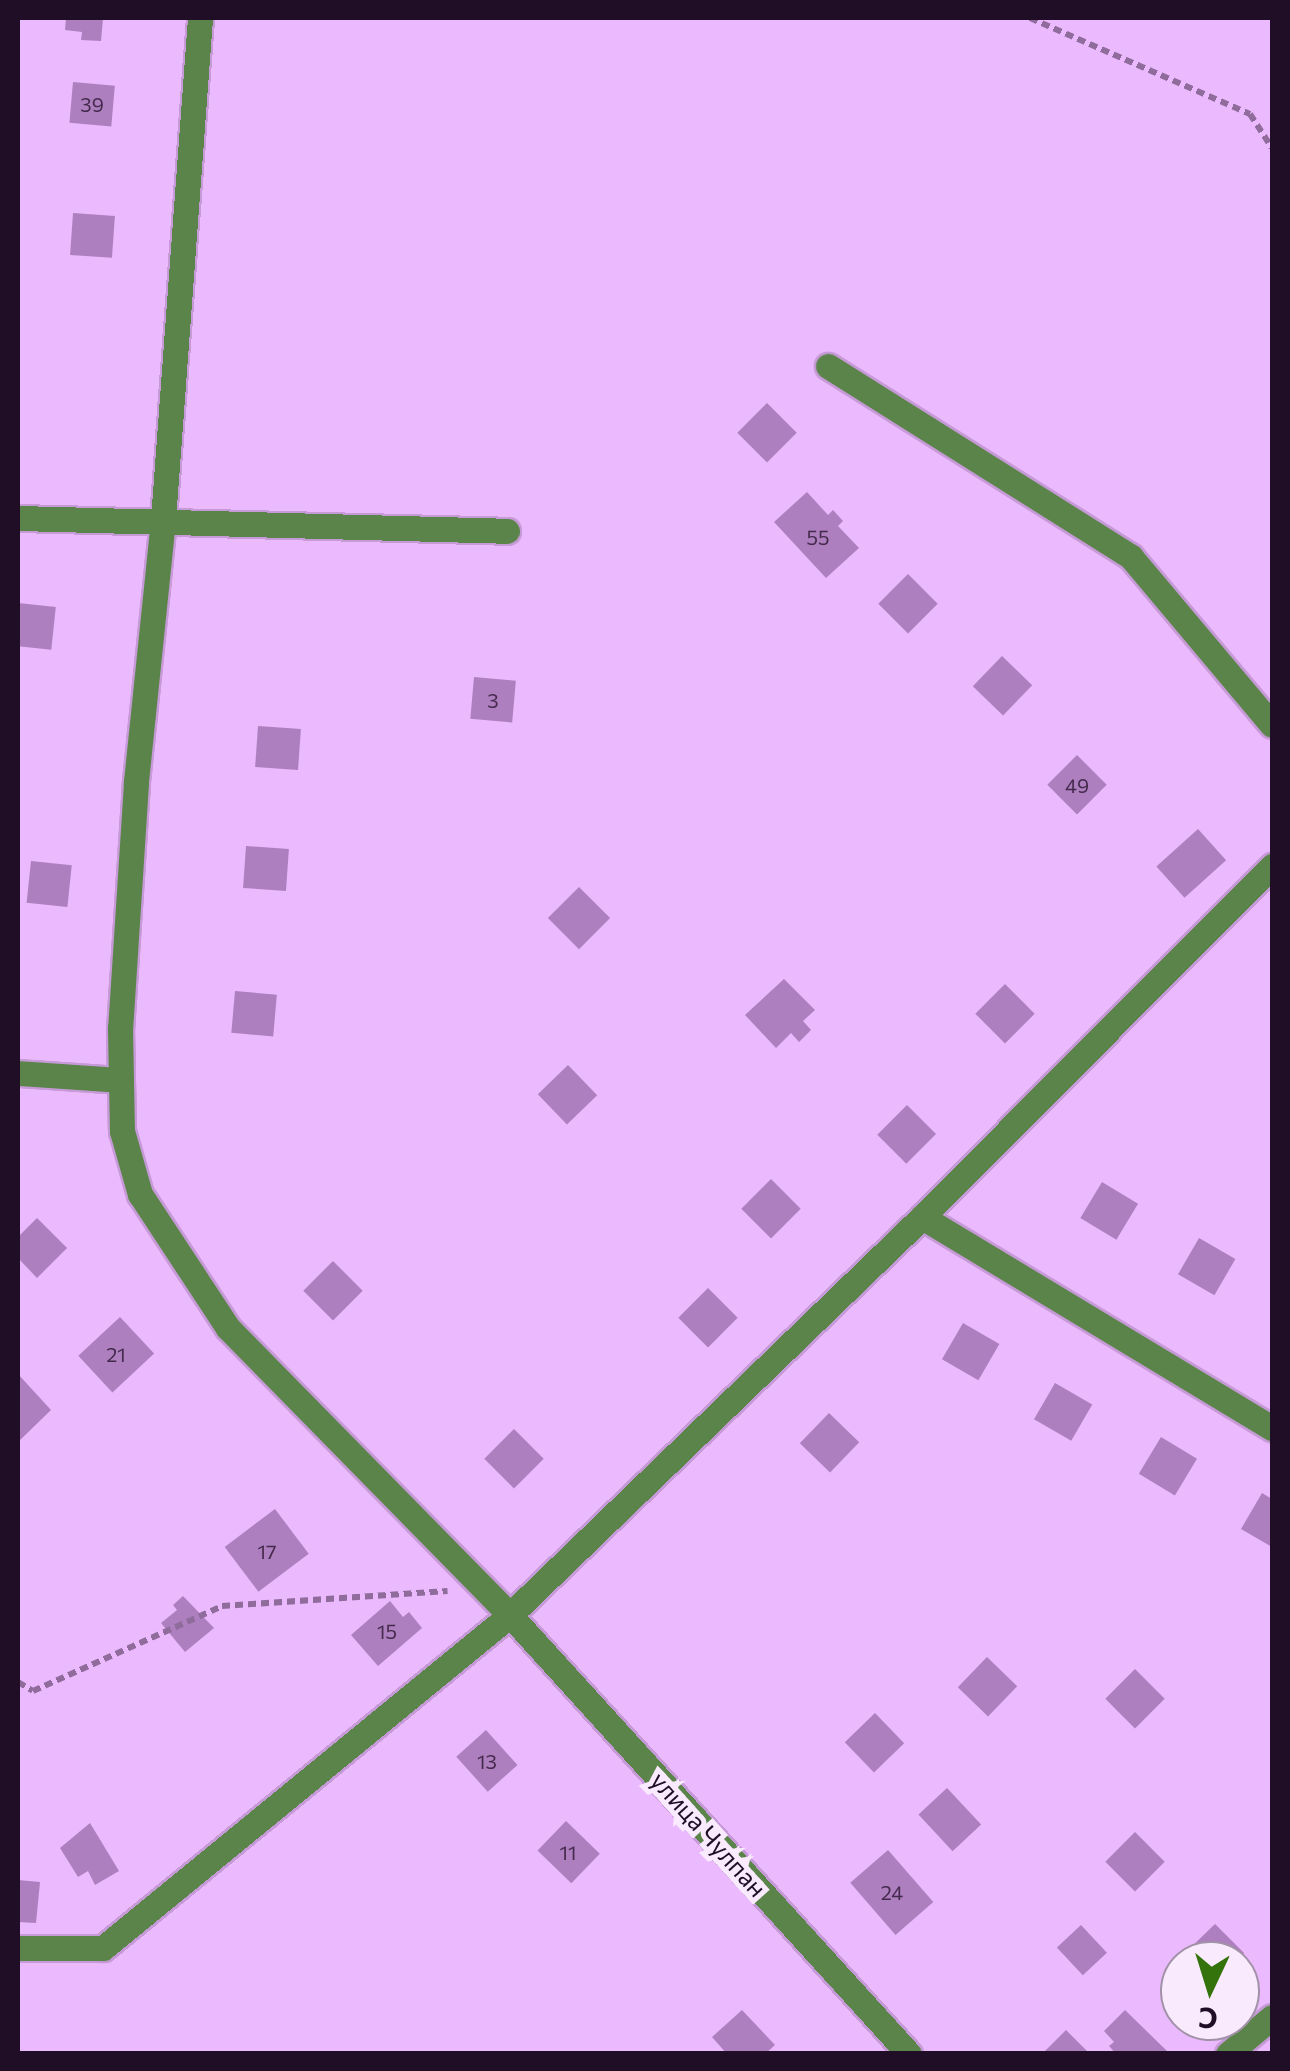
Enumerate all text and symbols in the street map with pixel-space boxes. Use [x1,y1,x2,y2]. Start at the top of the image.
house number: 39 [80,92,104,116]
house number: 55 [807,525,829,549]
house number: 3 [487,688,499,712]
house number: 49 [1065,773,1089,797]
house number: 21 [106,1342,126,1366]
house number: 17 [257,1539,277,1563]
house number: 15 [377,1619,397,1643]
house number: 13 [477,1749,497,1773]
street label: улица Чулпан [645,1765,773,1903]
house number: 11 [559,1840,577,1864]
house number: 24 [881,1880,903,1904]
north arrow [1160,1941,1260,2041]
text: С [1197,2001,1219,2037]

